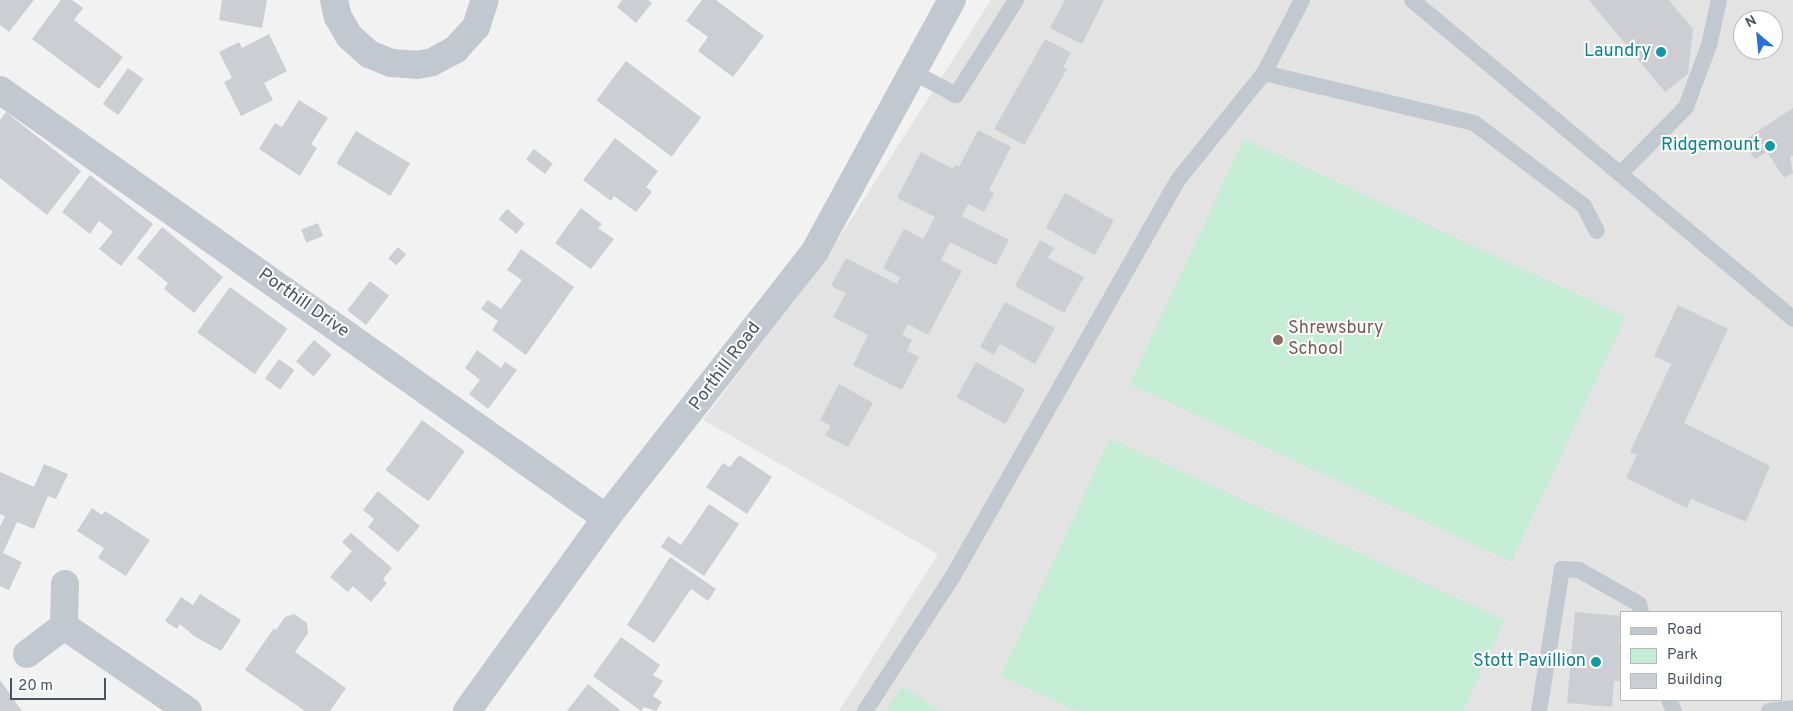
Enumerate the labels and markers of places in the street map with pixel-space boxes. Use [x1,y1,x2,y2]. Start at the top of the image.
place label: Laundry [1584,41,1651,63]
marker: Laundry [1655,46,1667,58]
place label: Ridgemount [1661,135,1760,157]
marker: Ridgemount [1764,140,1776,152]
place label: Shrewsbury School [1288,319,1383,362]
marker: Shrewsbury School [1272,334,1284,346]
place label: Stott Pavillion [1473,651,1586,673]
marker: Stott Pavillion [1590,656,1602,668]

